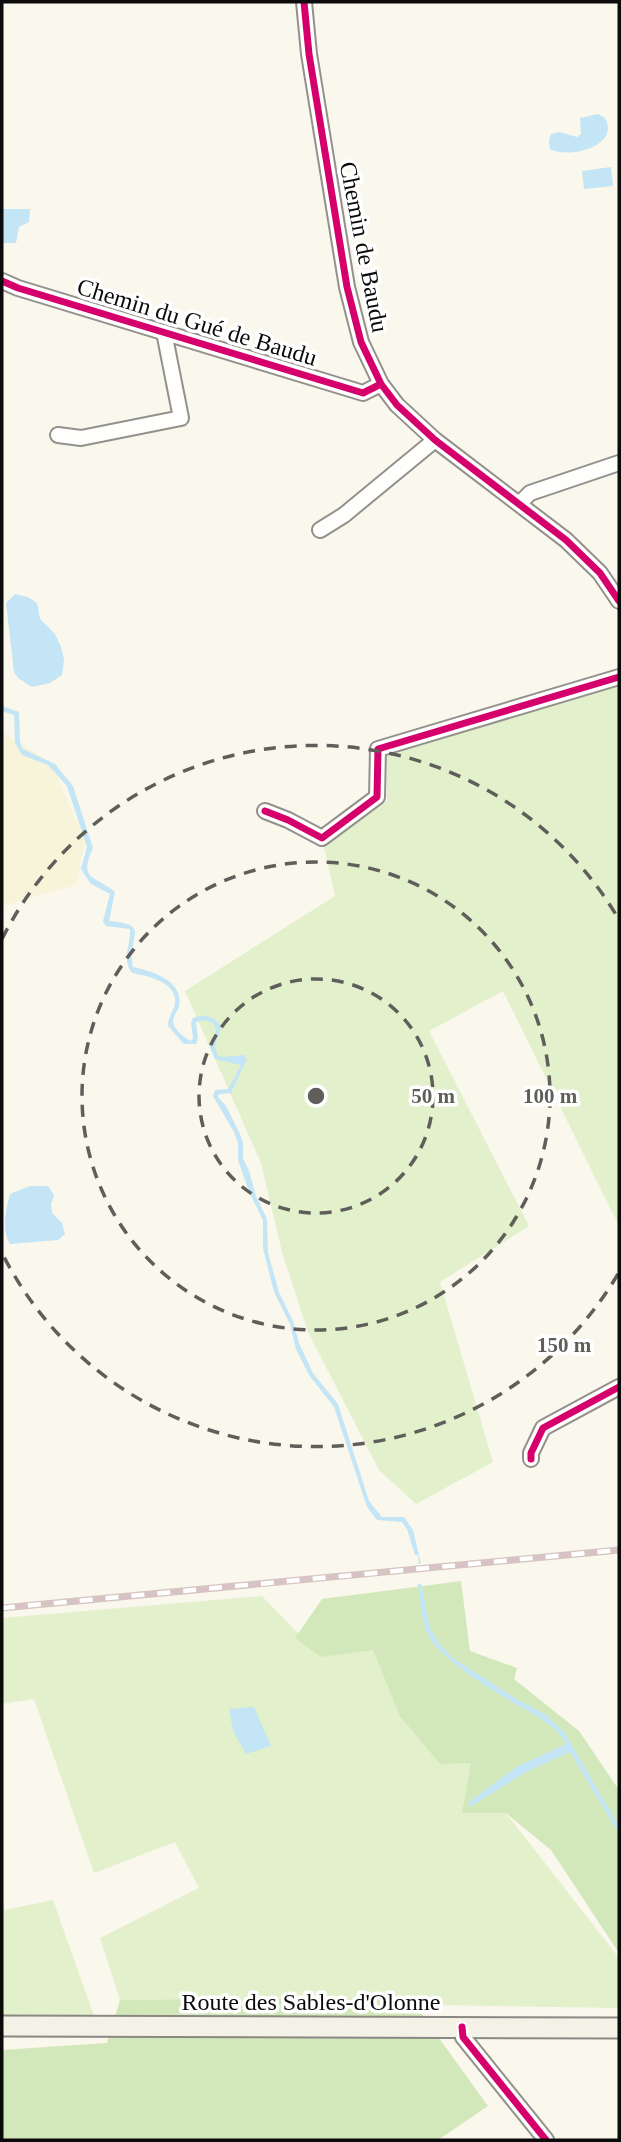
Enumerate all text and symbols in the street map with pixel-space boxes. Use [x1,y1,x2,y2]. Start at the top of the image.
street label: Chemin de Baudu [335,159,393,335]
street label: Chemin du Gué de Baudu [74,273,320,371]
centre of rings [304,1084,328,1108]
text: 50 m [411,1084,455,1108]
text: 100 m [523,1084,578,1108]
text: 150 m [537,1333,592,1357]
street label: Route des Sables-d'Olonne [182,1989,440,2015]

